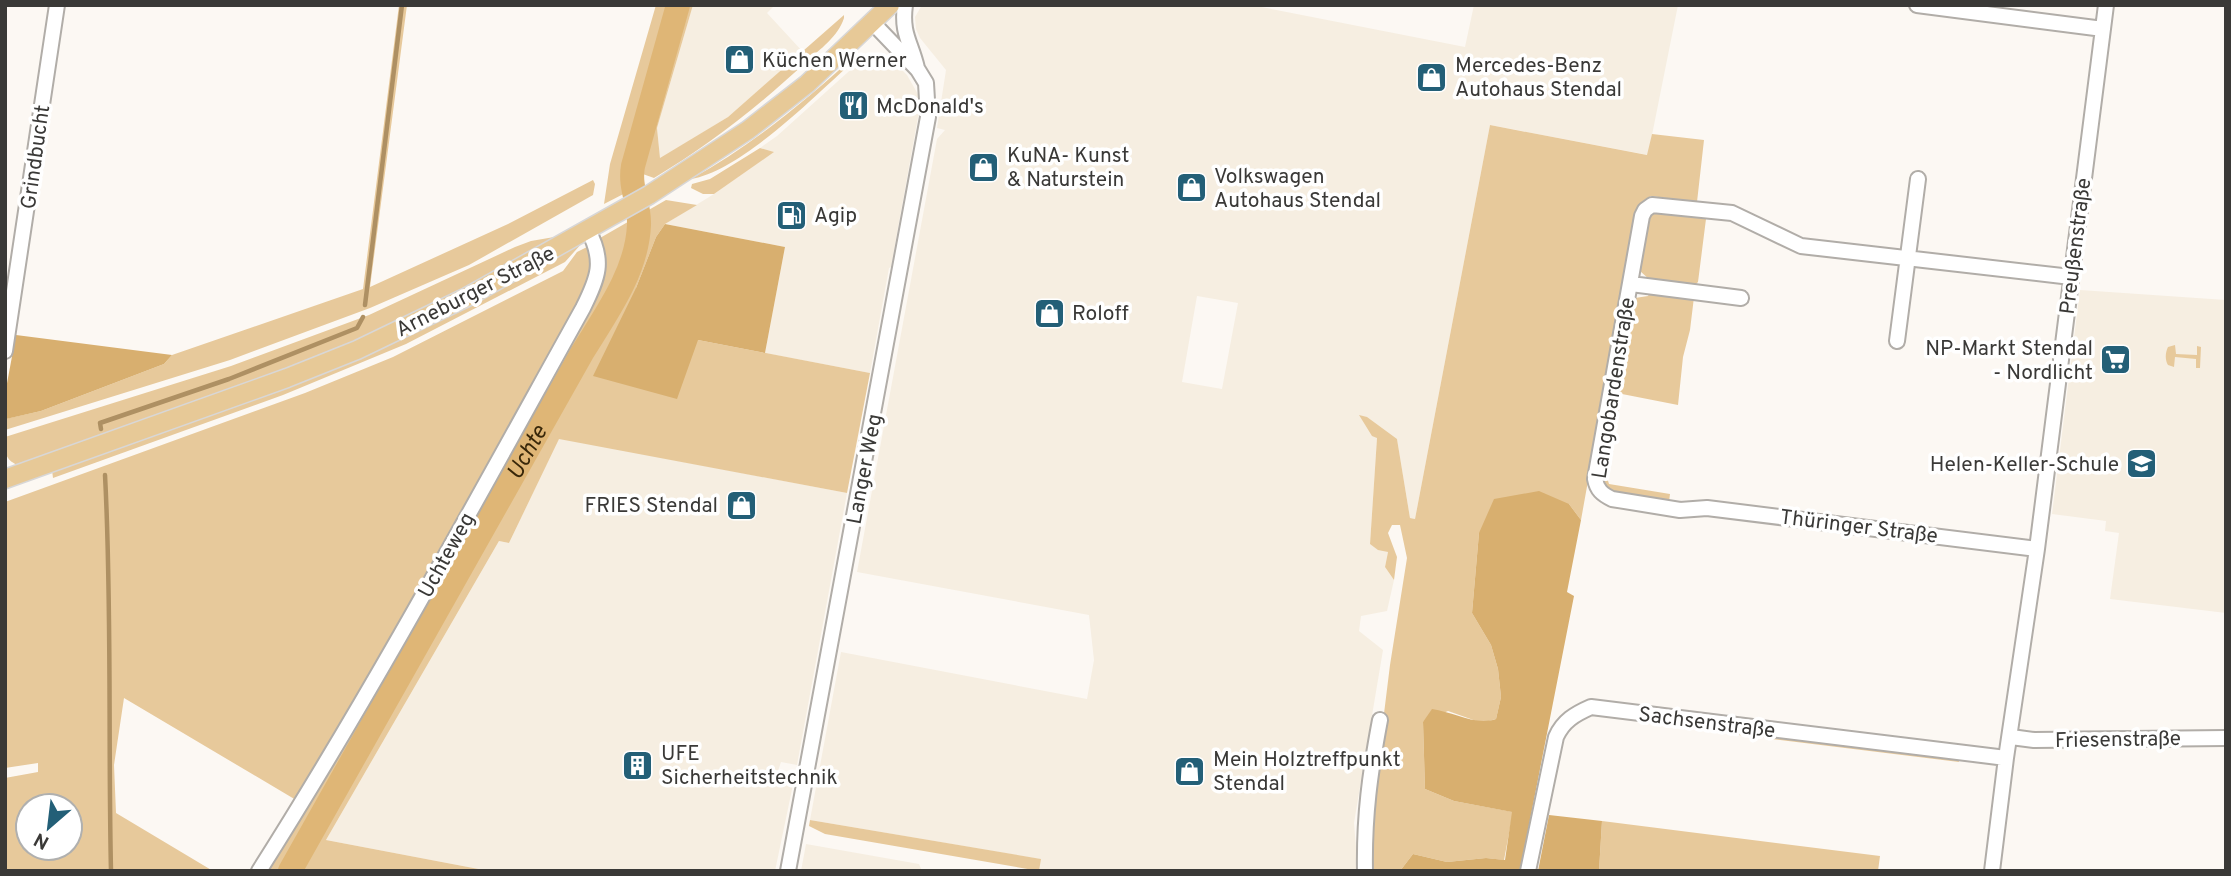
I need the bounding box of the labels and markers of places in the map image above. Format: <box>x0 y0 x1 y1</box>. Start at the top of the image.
shop icon: Küchen Werner <box>722 43 756 77</box>
place label: Küchen Werner <box>762 48 907 75</box>
place label: Mercedes-Benz Autohaus Stendal <box>1455 53 1622 104</box>
shop icon: Mercedes-Benz Autohaus Stendal <box>1415 60 1449 94</box>
restaurant icon: McDonald's <box>836 89 870 123</box>
place label: McDonald's <box>876 94 984 121</box>
place label: KuNA- Kunst & Naturstein <box>1007 143 1129 194</box>
shop icon: KuNA- Kunst & Naturstein <box>967 150 1001 184</box>
place label: Volkswagen Autohaus Stendal <box>1214 164 1381 215</box>
shop icon: Volkswagen Autohaus Stendal <box>1174 171 1208 205</box>
fuel station icon: Agip <box>774 198 808 232</box>
place label: Agip <box>814 203 857 230</box>
shop icon: Roloff <box>1032 296 1066 330</box>
place label: Roloff <box>1072 301 1129 328</box>
place label: NP-Markt Stendal - Nordlicht <box>1925 336 2093 387</box>
supermarket icon: NP-Markt Stendal - Nordlicht <box>2099 343 2133 377</box>
school or university icon: Helen-Keller-Schule <box>2125 447 2159 481</box>
place label: Helen-Keller-Schule <box>1930 452 2119 479</box>
shop icon: FRIES Stendal <box>724 488 758 522</box>
place label: FRIES Stendal <box>584 493 718 520</box>
place label: UFE Sicherheitstechnik <box>661 741 838 792</box>
place label: Mein Holztreffpunkt Stendal <box>1213 747 1401 798</box>
building icon: UFE Sicherheitstechnik <box>621 748 655 782</box>
shop icon: Mein Holztreffpunkt Stendal <box>1173 754 1207 788</box>

